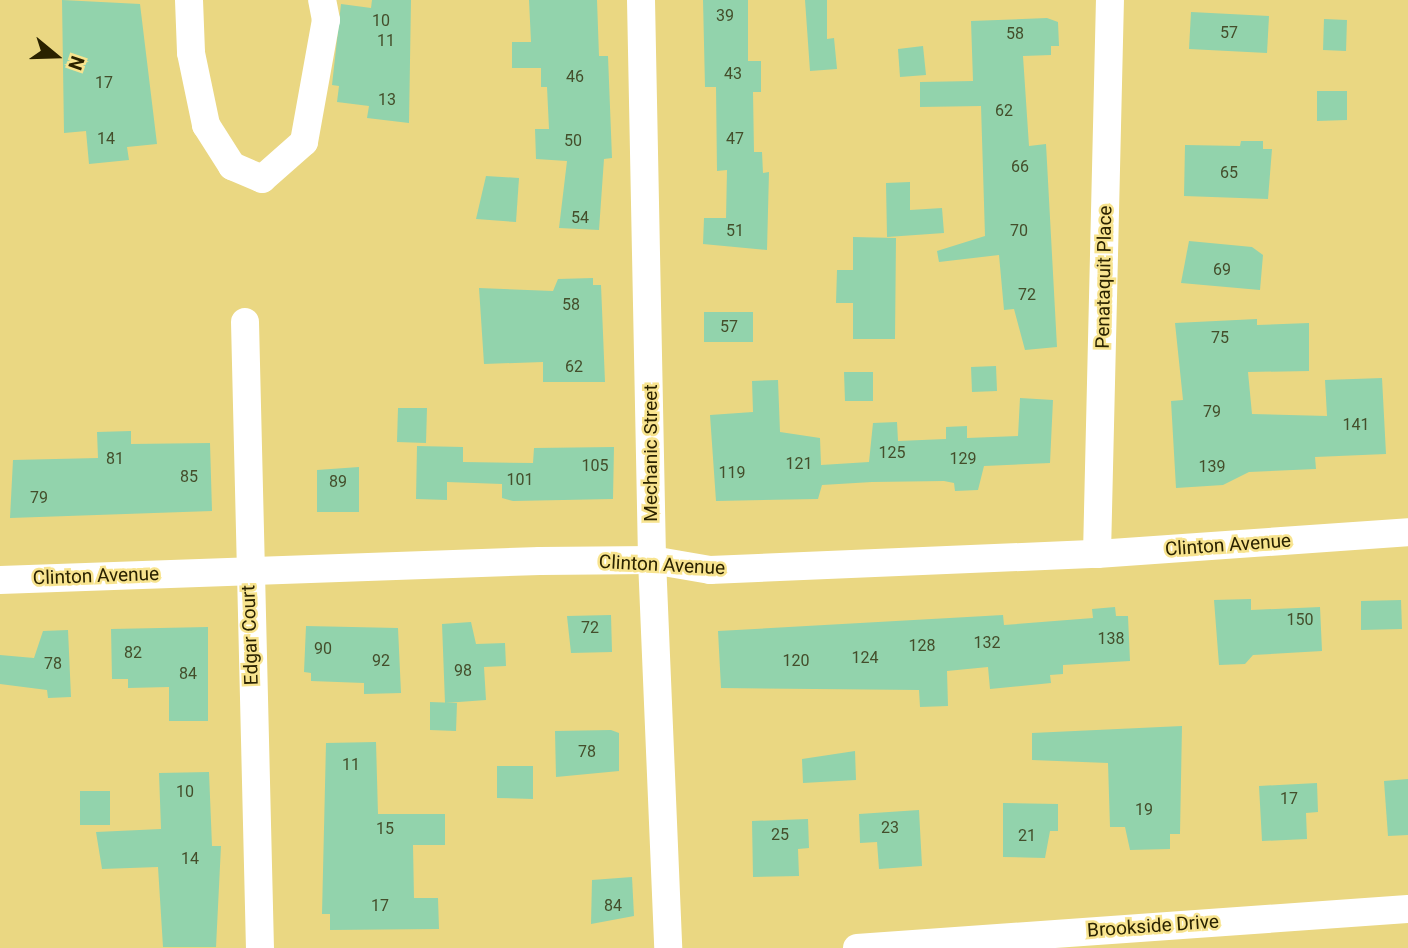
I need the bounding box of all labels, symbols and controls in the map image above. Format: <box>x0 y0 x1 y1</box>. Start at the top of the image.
house number: 39 <box>716 6 734 26</box>
house number: 10 <box>372 11 390 31</box>
north arrow <box>21 21 91 91</box>
house number: 57 <box>1220 23 1238 43</box>
house number: 58 <box>1006 24 1024 44</box>
house number: 11 <box>377 31 395 51</box>
text: N <box>63 53 89 73</box>
house number: 43 <box>724 64 742 84</box>
house number: 46 <box>566 67 584 87</box>
house number: 17 <box>95 73 113 93</box>
house number: 13 <box>378 90 396 110</box>
house number: 62 <box>995 101 1013 121</box>
house number: 14 <box>97 129 115 149</box>
house number: 47 <box>726 129 744 149</box>
house number: 50 <box>564 131 582 151</box>
house number: 66 <box>1011 157 1029 177</box>
house number: 65 <box>1220 163 1238 183</box>
street label: Penataquit Place <box>1091 205 1117 349</box>
house number: 54 <box>571 208 589 228</box>
house number: 51 <box>726 221 744 241</box>
house number: 70 <box>1010 221 1028 241</box>
house number: 69 <box>1213 260 1231 280</box>
house number: 72 <box>1018 285 1036 305</box>
house number: 58 <box>562 295 580 315</box>
house number: 57 <box>720 317 738 337</box>
house number: 75 <box>1211 328 1229 348</box>
house number: 62 <box>565 357 583 377</box>
street label: Mechanic Street <box>640 384 662 522</box>
house number: 79 <box>1203 402 1221 422</box>
house number: 141 <box>1343 415 1369 435</box>
house number: 125 <box>879 443 905 463</box>
house number: 81 <box>106 449 124 469</box>
house number: 129 <box>950 449 976 469</box>
house number: 121 <box>786 454 812 474</box>
house number: 105 <box>582 456 608 476</box>
house number: 139 <box>1199 457 1225 477</box>
house number: 119 <box>719 463 745 483</box>
house number: 85 <box>180 467 198 487</box>
house number: 101 <box>507 470 533 490</box>
house number: 89 <box>329 472 347 492</box>
house number: 79 <box>30 488 48 508</box>
street label: Clinton Avenue <box>1164 529 1292 561</box>
street label: Clinton Avenue <box>598 550 726 580</box>
street label: Clinton Avenue <box>32 562 160 590</box>
street label: Edgar Court <box>237 584 263 686</box>
house number: 150 <box>1287 610 1313 630</box>
house number: 72 <box>581 618 599 638</box>
house number: 138 <box>1098 629 1124 649</box>
house number: 132 <box>974 633 1000 653</box>
house number: 128 <box>909 636 935 656</box>
house number: 90 <box>314 639 332 659</box>
house number: 82 <box>124 643 142 663</box>
house number: 124 <box>852 648 878 668</box>
house number: 92 <box>372 651 390 671</box>
house number: 120 <box>783 651 809 671</box>
house number: 78 <box>44 654 62 674</box>
house number: 98 <box>454 661 472 681</box>
house number: 84 <box>179 664 197 684</box>
house number: 78 <box>578 742 596 762</box>
house number: 11 <box>342 755 360 775</box>
house number: 10 <box>176 782 194 802</box>
house number: 17 <box>1280 789 1298 809</box>
house number: 19 <box>1135 800 1153 820</box>
house number: 23 <box>881 818 899 838</box>
house number: 15 <box>376 819 394 839</box>
house number: 25 <box>771 825 789 845</box>
house number: 21 <box>1018 826 1036 846</box>
house number: 14 <box>181 849 199 869</box>
house number: 17 <box>371 896 389 916</box>
house number: 84 <box>604 896 622 916</box>
street label: Brookside Drive <box>1086 910 1220 942</box>

